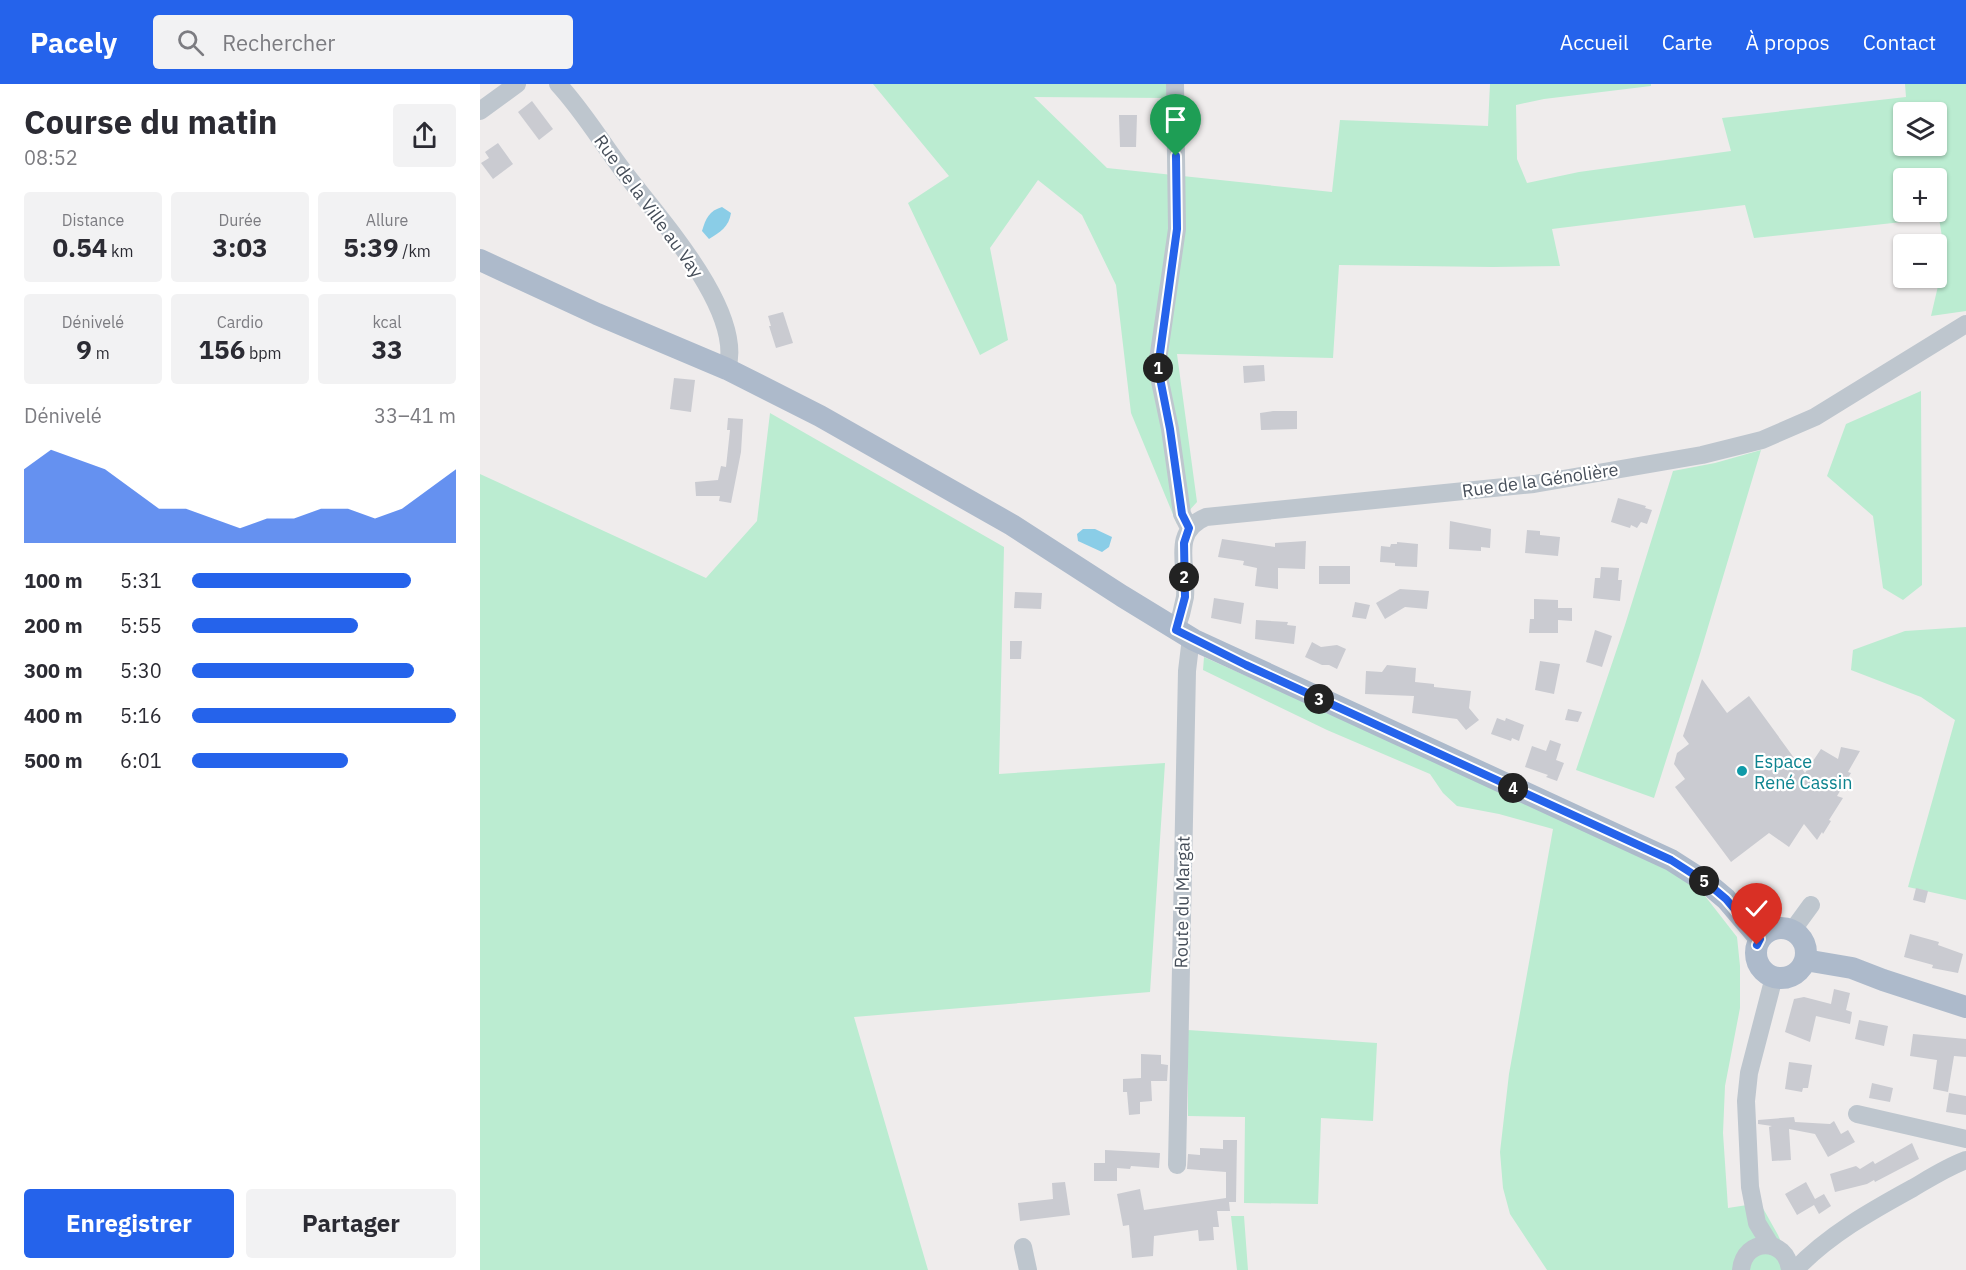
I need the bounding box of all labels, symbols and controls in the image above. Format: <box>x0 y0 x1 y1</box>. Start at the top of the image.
search box <box>153 15 573 69</box>
text: Pacely <box>30 24 117 61</box>
icon: search <box>174 26 207 59</box>
text: Rechercher <box>222 28 335 57</box>
text: Accueil <box>1560 28 1629 56</box>
text: Carte <box>1662 28 1713 56</box>
text: À propos <box>1746 28 1830 56</box>
text: Contact <box>1863 28 1936 56</box>
pin <box>1150 94 1201 156</box>
text: Course du matin <box>24 100 277 143</box>
map controls <box>1893 102 1947 288</box>
button: layers <box>1893 102 1947 156</box>
icon: arrive <box>1159 103 1192 136</box>
button: share <box>393 104 456 167</box>
street label: Rue de la Ville au Vay <box>589 130 709 282</box>
text: 08:52 <box>24 144 78 171</box>
button: + <box>1893 168 1947 222</box>
text: Distance <box>62 210 124 230</box>
text: Durée <box>218 210 262 230</box>
text: Allure <box>366 210 408 230</box>
text: 0.54 <box>52 230 107 264</box>
text: 3:03 <box>212 230 268 264</box>
text: 5:39 <box>343 230 399 264</box>
button: − <box>1893 234 1947 288</box>
text: km <box>107 241 134 261</box>
text: /km <box>399 241 431 261</box>
text: Dénivelé <box>62 312 124 332</box>
text: Cardio <box>217 312 263 332</box>
text: kcal <box>372 312 402 332</box>
text: 9 <box>76 332 92 366</box>
text: 156 <box>198 332 245 366</box>
text: 33 <box>371 332 403 366</box>
text: m <box>92 343 110 363</box>
text: bpm <box>245 343 282 363</box>
pin: 1 <box>1143 353 1173 383</box>
text: 1 <box>1153 358 1163 378</box>
text: Dénivelé <box>24 402 102 429</box>
text: 33–41 m <box>374 402 456 429</box>
street label: Rue de la Génolière <box>1460 458 1620 502</box>
pin: 2 <box>1169 562 1199 592</box>
text: 100 m <box>24 567 83 594</box>
text: 5:31 <box>120 567 162 594</box>
text: 2 <box>1179 567 1189 587</box>
text: 200 m <box>24 612 83 639</box>
text: 5:55 <box>120 612 162 639</box>
text: 300 m <box>24 657 83 684</box>
text: 5:30 <box>120 657 162 684</box>
pin: 3 <box>1304 684 1334 714</box>
text: 3 <box>1314 689 1324 709</box>
text: 400 m <box>24 702 83 729</box>
text: 5:16 <box>120 702 162 729</box>
text: 500 m <box>24 747 83 774</box>
text: 6:01 <box>120 747 162 774</box>
place label: Espace René Cassin <box>1754 750 1852 794</box>
marker: Espace René Cassin <box>1735 764 1749 778</box>
pin: 4 <box>1498 773 1528 803</box>
text: 4 <box>1508 778 1518 798</box>
street label: Route du Margat <box>1169 835 1195 969</box>
pin: 5 <box>1689 866 1719 896</box>
text: 5 <box>1699 871 1709 891</box>
pin <box>1731 883 1782 945</box>
icon: check <box>1740 892 1773 925</box>
button: Enregistrer <box>24 1189 234 1258</box>
button: Partager <box>246 1189 456 1258</box>

